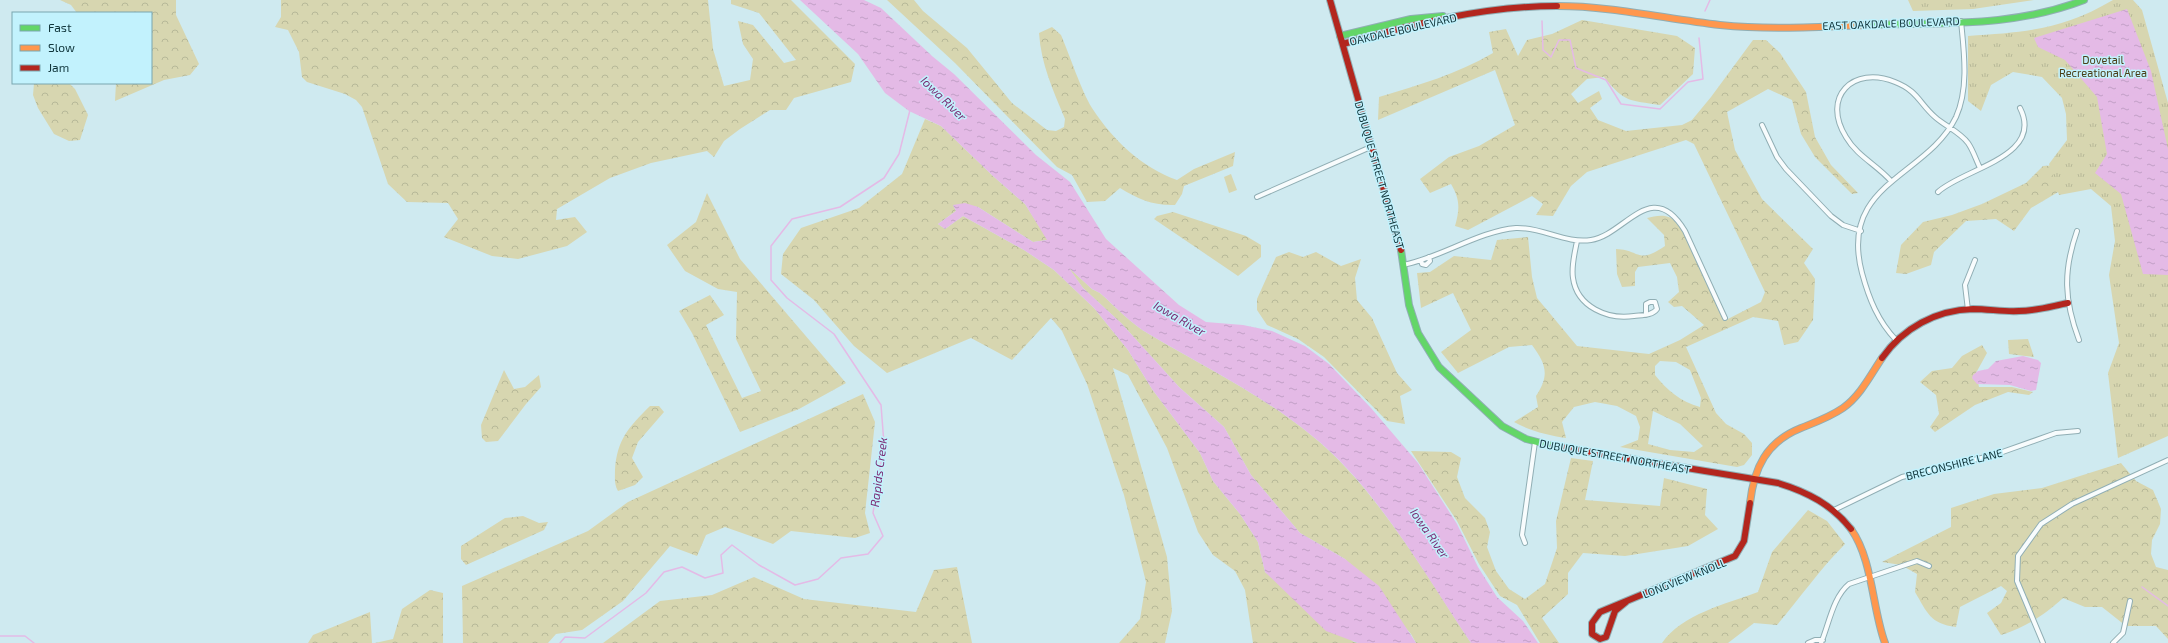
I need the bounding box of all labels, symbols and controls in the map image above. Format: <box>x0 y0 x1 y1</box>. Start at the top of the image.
street label: OAKDALE BOULEVARD <box>1348 10 1458 48</box>
legend <box>12 12 152 84</box>
street label: EAST OAKDALE BOULEVARD <box>1822 14 1960 32</box>
text: Fast <box>48 20 72 34</box>
text: Slow <box>48 40 75 54</box>
park label: Dovetail Recreational Area <box>2059 53 2147 79</box>
text: Jam <box>48 60 69 74</box>
water label: Iowa River <box>918 73 970 123</box>
street label: DUBUQUE STREET NORTHEAST <box>1352 99 1408 251</box>
water label: Iowa River <box>1152 298 1209 339</box>
water label: Rapids Creek <box>867 436 889 508</box>
street label: DUBUQUE STREET NORTHEAST <box>1538 436 1692 477</box>
street label: BRECONSHIRE LANE <box>1904 446 2004 482</box>
water label: Iowa River <box>1408 505 1452 561</box>
street label: LONGVIEW KNOLL <box>1640 555 1728 601</box>

